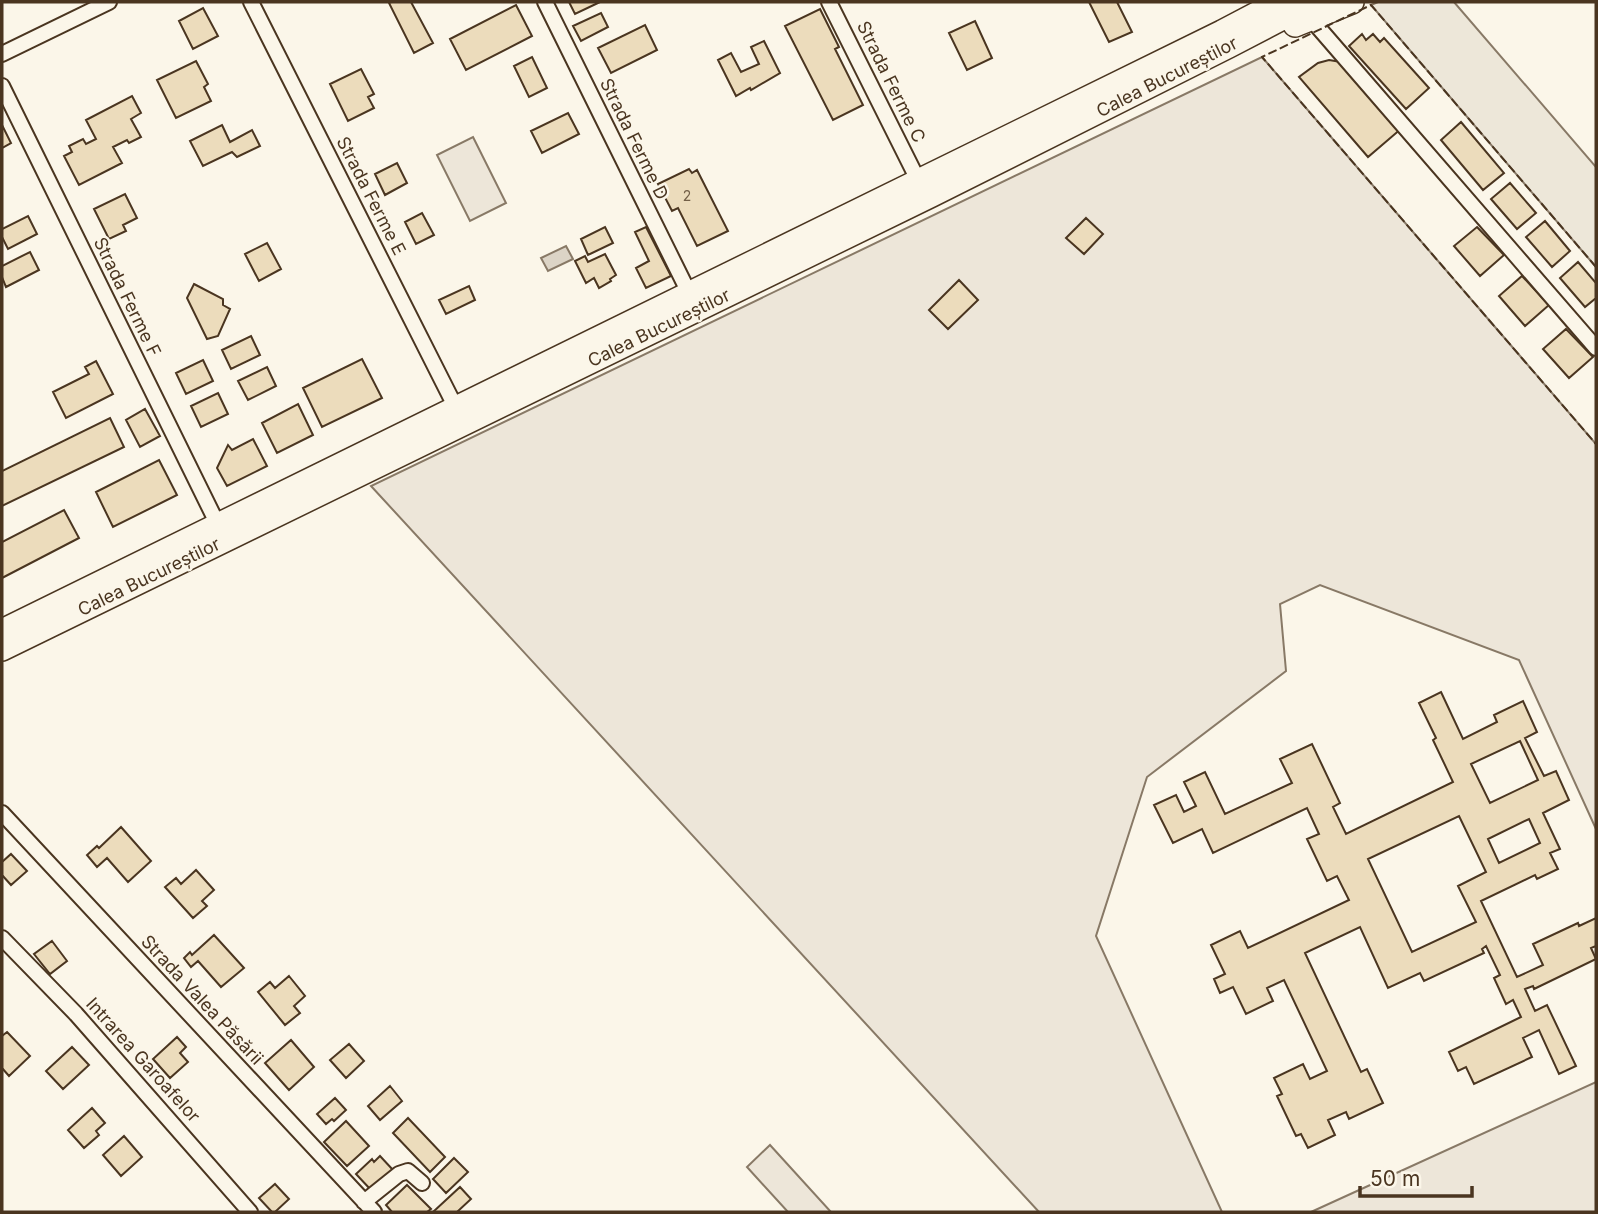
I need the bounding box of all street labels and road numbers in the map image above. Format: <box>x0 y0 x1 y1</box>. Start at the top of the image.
street label: Strada Ferme C <box>853 18 930 146</box>
street label: Calea Bucureștilor <box>1093 32 1241 122</box>
street label: Strada Ferme D <box>596 75 673 203</box>
street label: Strada Ferme E <box>333 133 410 259</box>
street label: Strada Ferme F <box>90 234 165 360</box>
street label: Calea Bucureștilor <box>584 284 734 372</box>
street label: Calea Bucureștilor <box>74 533 224 621</box>
street label: Strada Valea Păsării <box>137 931 268 1069</box>
street label: Intrarea Garoafelor <box>82 993 205 1126</box>

